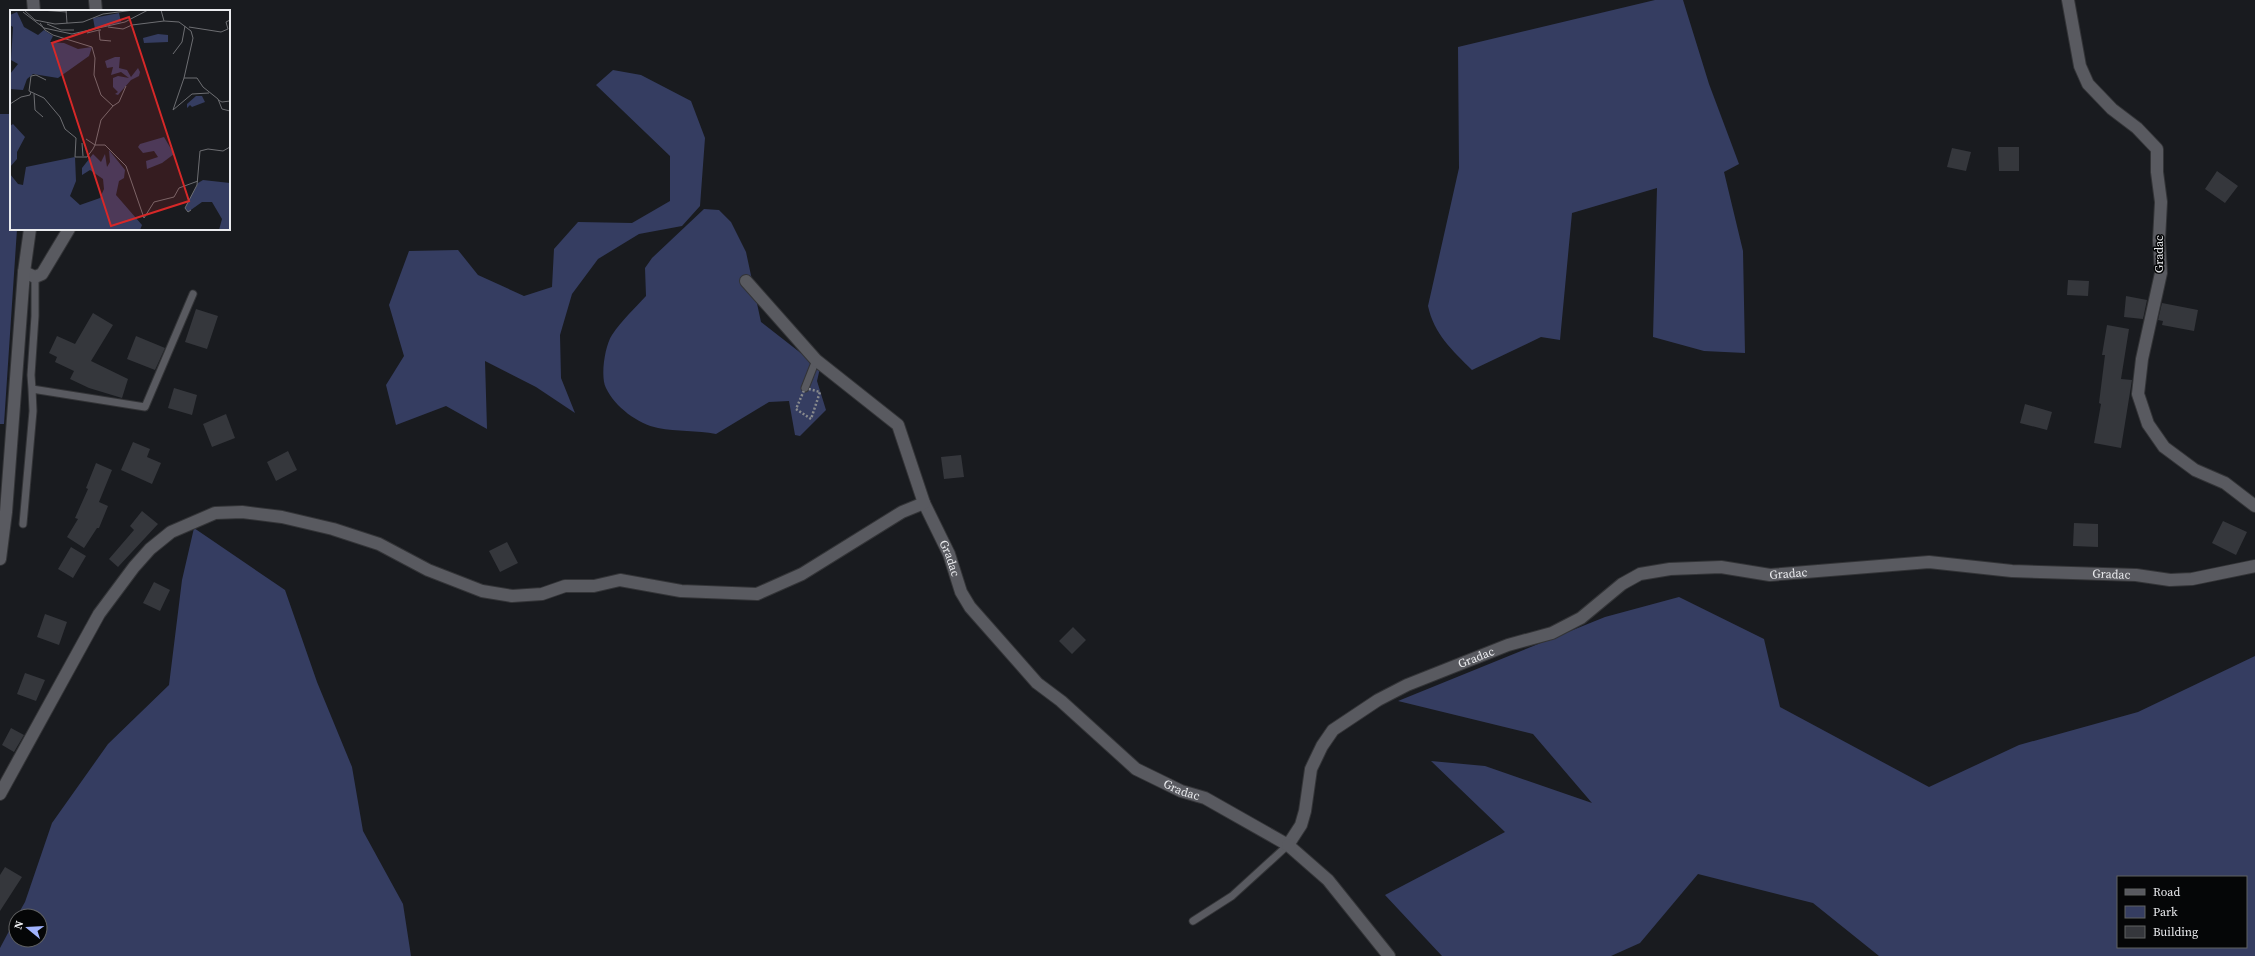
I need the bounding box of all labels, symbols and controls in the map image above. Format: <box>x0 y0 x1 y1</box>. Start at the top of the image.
inset map <box>10 10 230 230</box>
street label: Gradac <box>2151 235 2167 273</box>
street label: Gradac <box>935 537 964 579</box>
street label: Gradac <box>1769 564 1808 583</box>
street label: Gradac <box>2092 566 2131 583</box>
street label: Gradac <box>1456 643 1497 672</box>
street label: Gradac <box>1161 776 1202 804</box>
legend <box>2117 876 2247 948</box>
text: Road <box>2153 884 2180 900</box>
text: Park <box>2153 904 2178 920</box>
north arrow <box>8 908 48 948</box>
text: N <box>11 919 27 931</box>
text: Building <box>2153 924 2198 940</box>

